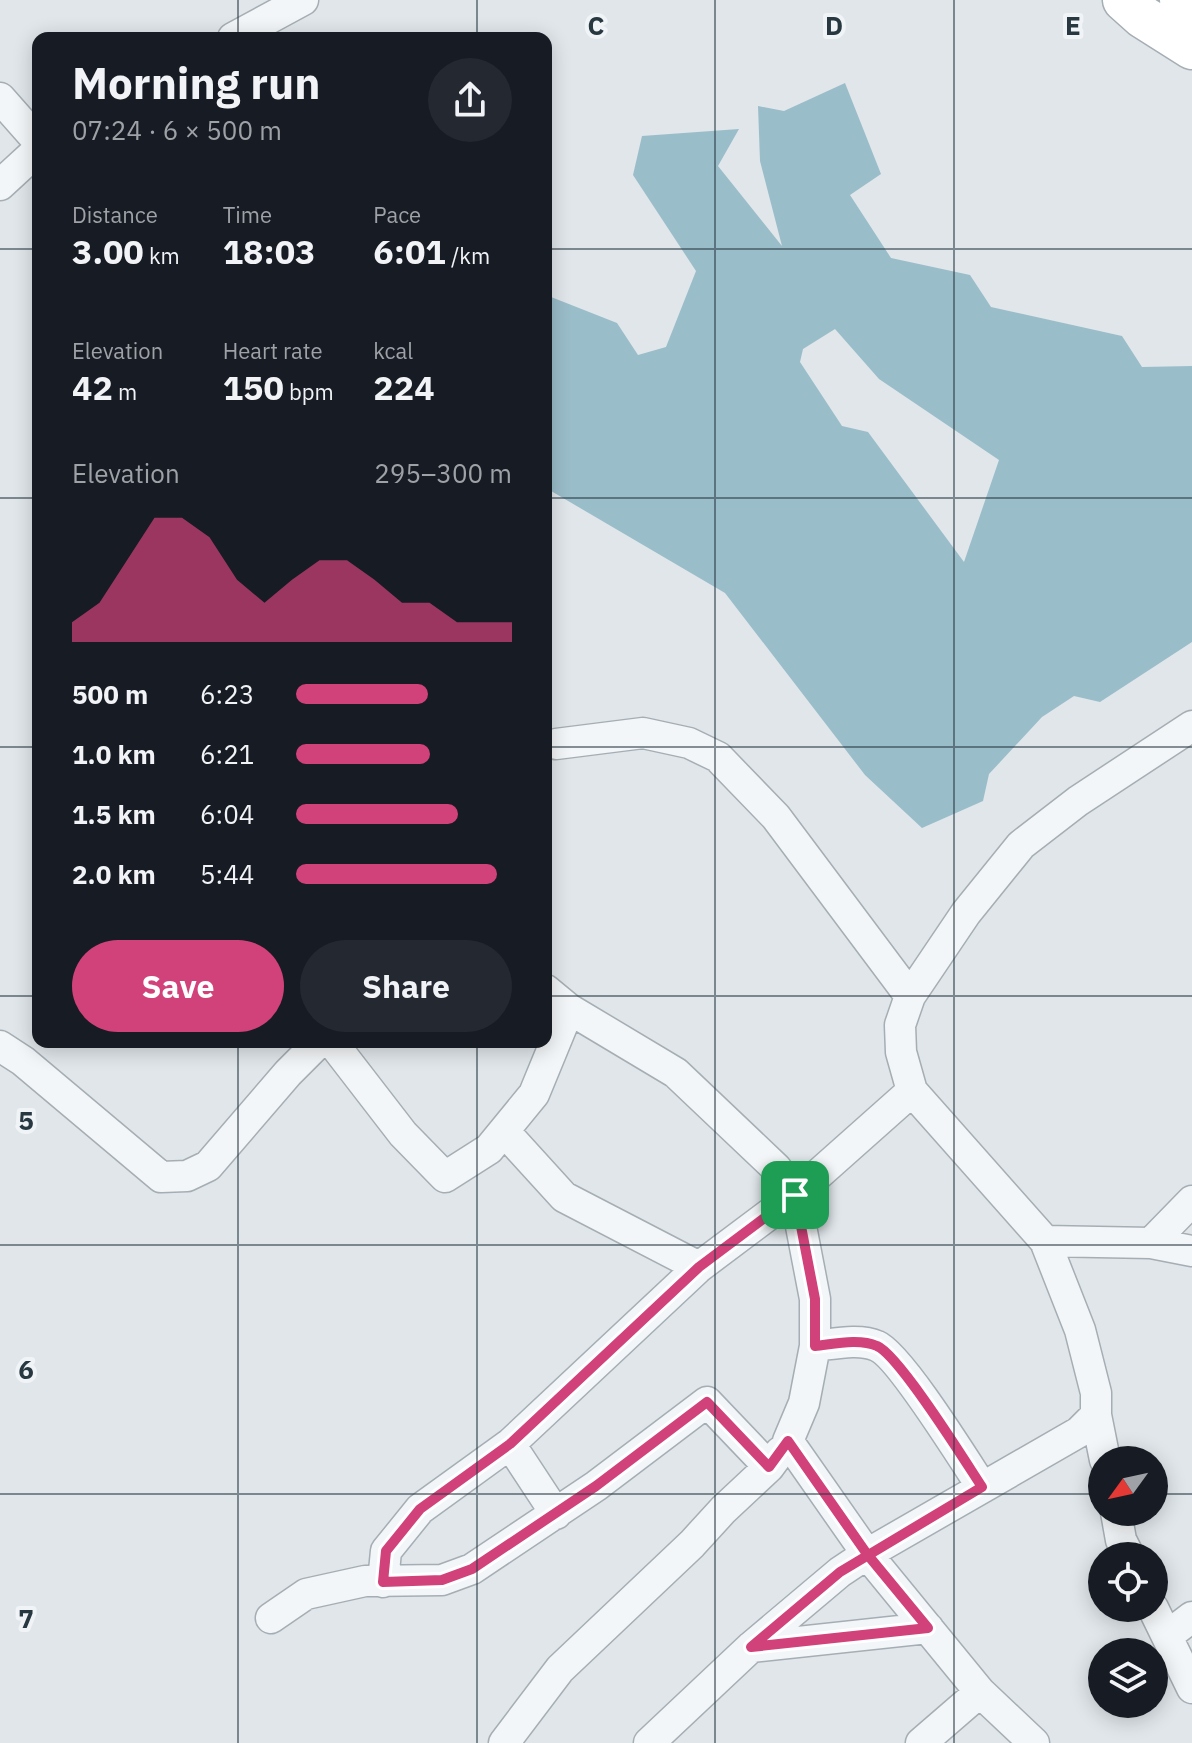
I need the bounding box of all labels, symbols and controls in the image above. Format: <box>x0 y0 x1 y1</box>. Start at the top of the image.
text: C <box>588 8 605 42</box>
text: D <box>825 8 843 42</box>
text: E <box>1065 8 1081 42</box>
text: Morning run <box>72 54 321 111</box>
button: share <box>428 58 512 142</box>
text: 07:24 · 6 × 500 m <box>72 113 282 147</box>
text: Distance <box>72 200 158 229</box>
text: Time <box>223 200 272 229</box>
text: Pace <box>373 200 421 229</box>
text: 3.00 <box>72 229 144 273</box>
text: 18:03 <box>223 229 315 273</box>
text: 6:01 <box>373 229 446 273</box>
text: km <box>144 241 180 270</box>
text: /km <box>446 241 490 270</box>
text: Elevation <box>72 336 163 365</box>
text: Heart rate <box>223 336 323 365</box>
text: kcal <box>373 336 413 365</box>
text: 42 <box>72 365 113 409</box>
text: 150 <box>223 365 284 409</box>
text: 224 <box>373 365 435 409</box>
text: m <box>113 377 137 406</box>
text: bpm <box>284 377 334 406</box>
text: Elevation <box>72 456 180 490</box>
text: 295–300 m <box>374 456 512 490</box>
text: 500 m <box>72 677 148 711</box>
text: 6:23 <box>200 677 254 711</box>
text: 1.0 km <box>72 737 156 771</box>
text: 6:21 <box>200 737 254 771</box>
text: 1.5 km <box>72 797 156 831</box>
text: 6:04 <box>200 797 254 831</box>
text: 2.0 km <box>72 857 156 891</box>
text: 5:44 <box>200 857 254 891</box>
button: Save <box>72 940 284 1032</box>
button: Share <box>300 940 512 1032</box>
text: 5 <box>18 1103 34 1137</box>
pin <box>761 1161 829 1229</box>
icon: arrive <box>773 1173 817 1217</box>
text: 6 <box>18 1352 34 1386</box>
north arrow <box>1088 1446 1168 1526</box>
map controls <box>1088 1446 1168 1718</box>
button: locate <box>1088 1542 1168 1622</box>
text: 7 <box>18 1601 34 1635</box>
button: layers <box>1088 1638 1168 1718</box>

